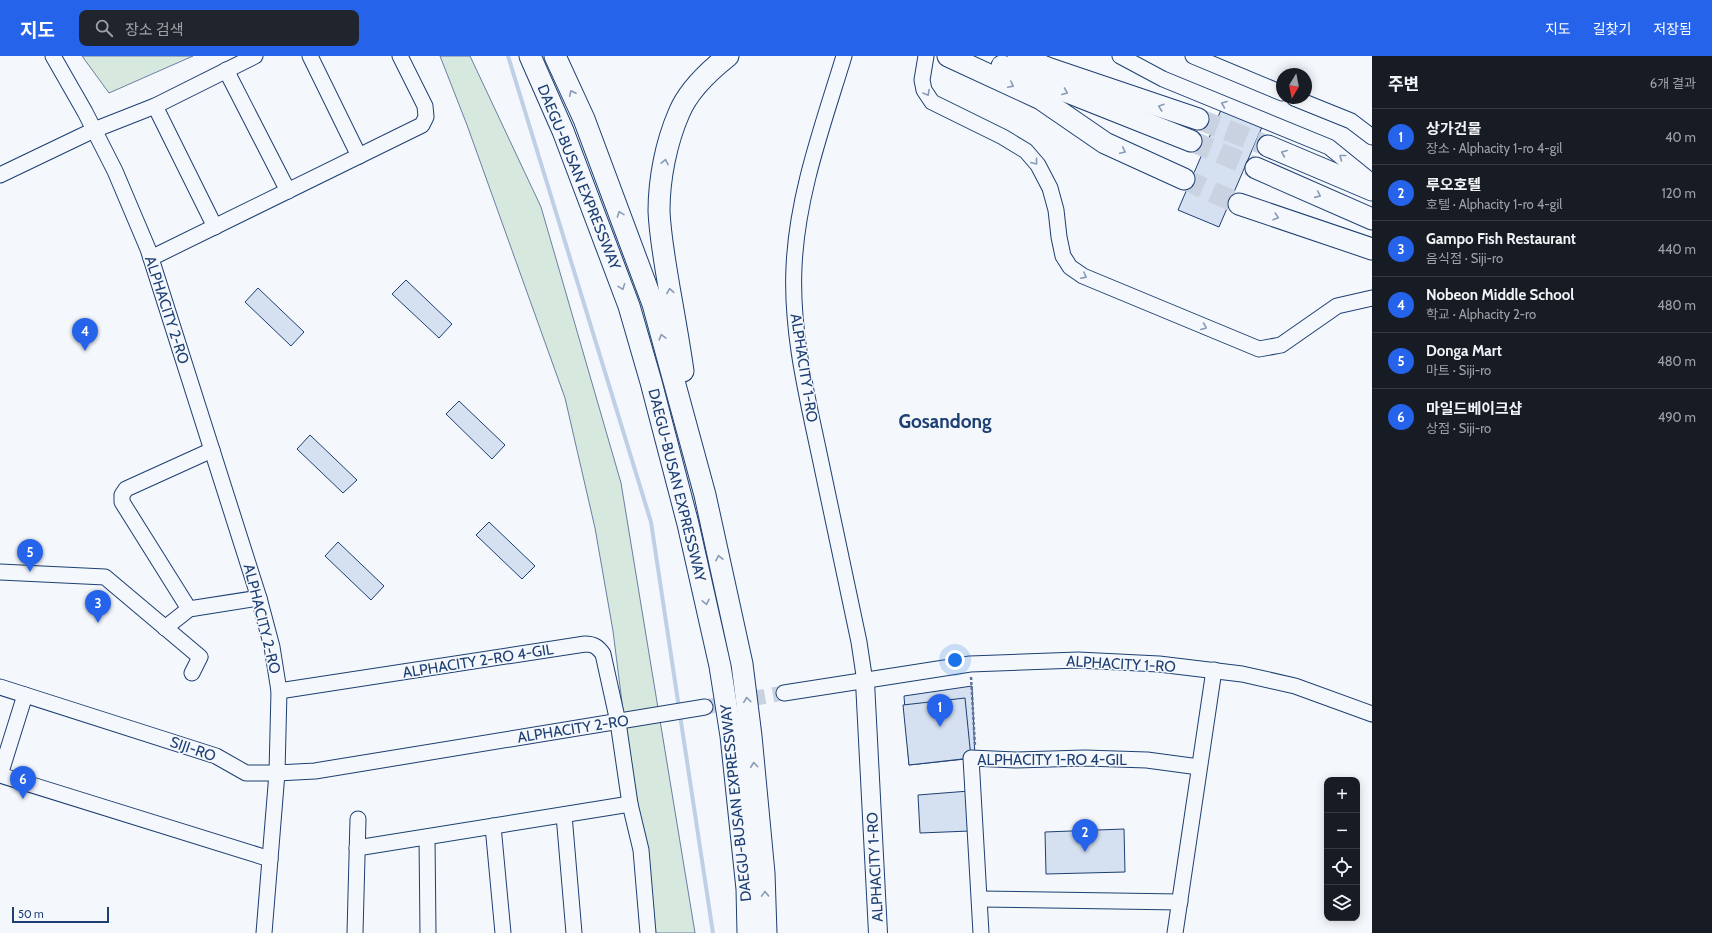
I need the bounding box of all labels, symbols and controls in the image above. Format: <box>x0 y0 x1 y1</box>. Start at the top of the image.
search box <box>79 10 359 46</box>
icon: search <box>93 17 115 39</box>
text: 지도 <box>20 19 55 42</box>
text: 지도 <box>1545 20 1571 38</box>
text: 길찾기 <box>1593 20 1631 38</box>
text: 저장됨 <box>1653 20 1692 38</box>
text: 장소 검색 <box>125 21 184 39</box>
north arrow <box>1276 68 1312 104</box>
text: 주변 <box>1388 74 1419 94</box>
text: 6개 결과 <box>1650 75 1696 91</box>
one-way arrow <box>1007 80 1014 88</box>
street label: DAEGU-BUSAN EXPRESSWAY <box>534 82 625 273</box>
one-way arrow <box>1062 87 1069 95</box>
one-way arrow <box>923 89 930 96</box>
one-way arrow <box>569 90 577 98</box>
one-way arrow <box>1221 101 1229 109</box>
one-way arrow <box>1158 103 1165 111</box>
text: 상가건물 <box>1426 120 1481 138</box>
text: 1 <box>1399 129 1403 145</box>
text: 40 m <box>1665 129 1696 145</box>
text: 장소 · Alphacity 1-ro 4-gil <box>1426 140 1562 156</box>
one-way arrow <box>1118 146 1126 154</box>
one-way arrow <box>1281 150 1289 158</box>
one-way arrow <box>1340 155 1347 162</box>
one-way arrow <box>1030 157 1037 164</box>
one-way arrow <box>660 159 669 166</box>
text: 루오호텔 <box>1426 176 1481 194</box>
text: 2 <box>1398 185 1404 201</box>
text: 120 m <box>1662 185 1696 201</box>
one-way arrow <box>1313 190 1321 198</box>
text: 호텔 · Alphacity 1-ro 4-gil <box>1426 196 1562 212</box>
one-way arrow <box>616 211 624 218</box>
one-way arrow <box>1273 212 1280 220</box>
text: Gampo Fish Restaurant <box>1426 230 1576 248</box>
text: 3 <box>1397 241 1405 257</box>
text: 440 m <box>1658 241 1696 257</box>
text: 음식점 · Siji-ro <box>1426 250 1503 266</box>
street label: ALPHACITY 2-RO <box>141 254 193 366</box>
one-way arrow <box>1080 271 1087 279</box>
one-way arrow <box>617 284 625 291</box>
text: Nobeon Middle School <box>1426 286 1574 304</box>
one-way arrow <box>666 288 674 294</box>
text: 4 <box>1397 297 1405 313</box>
text: 480 m <box>1657 297 1696 313</box>
text: 학교 · Alphacity 2-ro <box>1426 306 1536 322</box>
street label: ALPHACITY 1-RO <box>787 312 821 424</box>
pin: 4 <box>72 318 98 351</box>
one-way arrow <box>1200 322 1207 330</box>
one-way arrow <box>658 334 667 341</box>
text: Donga Mart <box>1426 342 1502 360</box>
text: 5 <box>1398 353 1404 369</box>
text: 480 m <box>1657 353 1696 369</box>
text: 마트 · Siji-ro <box>1426 362 1491 378</box>
street label: DAEGU-BUSAN EXPRESSWAY <box>644 387 710 584</box>
text: 마일드베이크샵 <box>1426 400 1523 418</box>
text: 6 <box>1397 409 1405 425</box>
text: 490 m <box>1658 409 1696 425</box>
district label: Gosandong <box>898 410 992 433</box>
text: 상점 · Siji-ro <box>1426 420 1491 436</box>
pin: 5 <box>17 539 43 572</box>
one-way arrow <box>715 555 723 561</box>
street label: ALPHACITY 2-RO <box>240 562 284 676</box>
pin: 3 <box>85 590 111 623</box>
one-way arrow <box>701 599 709 605</box>
street label: ALPHACITY 2-RO 4-GIL <box>401 640 555 682</box>
your location <box>945 650 965 670</box>
street label: ALPHACITY 1-RO <box>1066 652 1176 676</box>
pin: 1 <box>927 694 953 727</box>
one-way arrow <box>742 697 751 703</box>
street label: DAEGU-BUSAN EXPRESSWAY <box>717 703 755 903</box>
street label: ALPHACITY 2-RO <box>516 711 630 747</box>
street label: SIJI-RO <box>168 733 218 765</box>
street label: ALPHACITY 1-RO 4-GIL <box>977 751 1127 769</box>
one-way arrow <box>749 761 758 768</box>
pin: 6 <box>10 766 36 799</box>
map controls <box>1324 777 1360 921</box>
button: + <box>1324 777 1360 813</box>
street label: ALPHACITY 1-RO <box>863 812 887 922</box>
button: − <box>1324 813 1360 849</box>
pin: 2 <box>1072 819 1098 852</box>
button: locate <box>1324 849 1360 885</box>
button: layers <box>1324 885 1360 921</box>
one-way arrow <box>760 891 769 897</box>
scale bar <box>12 905 109 924</box>
text: 50 m <box>18 907 44 921</box>

